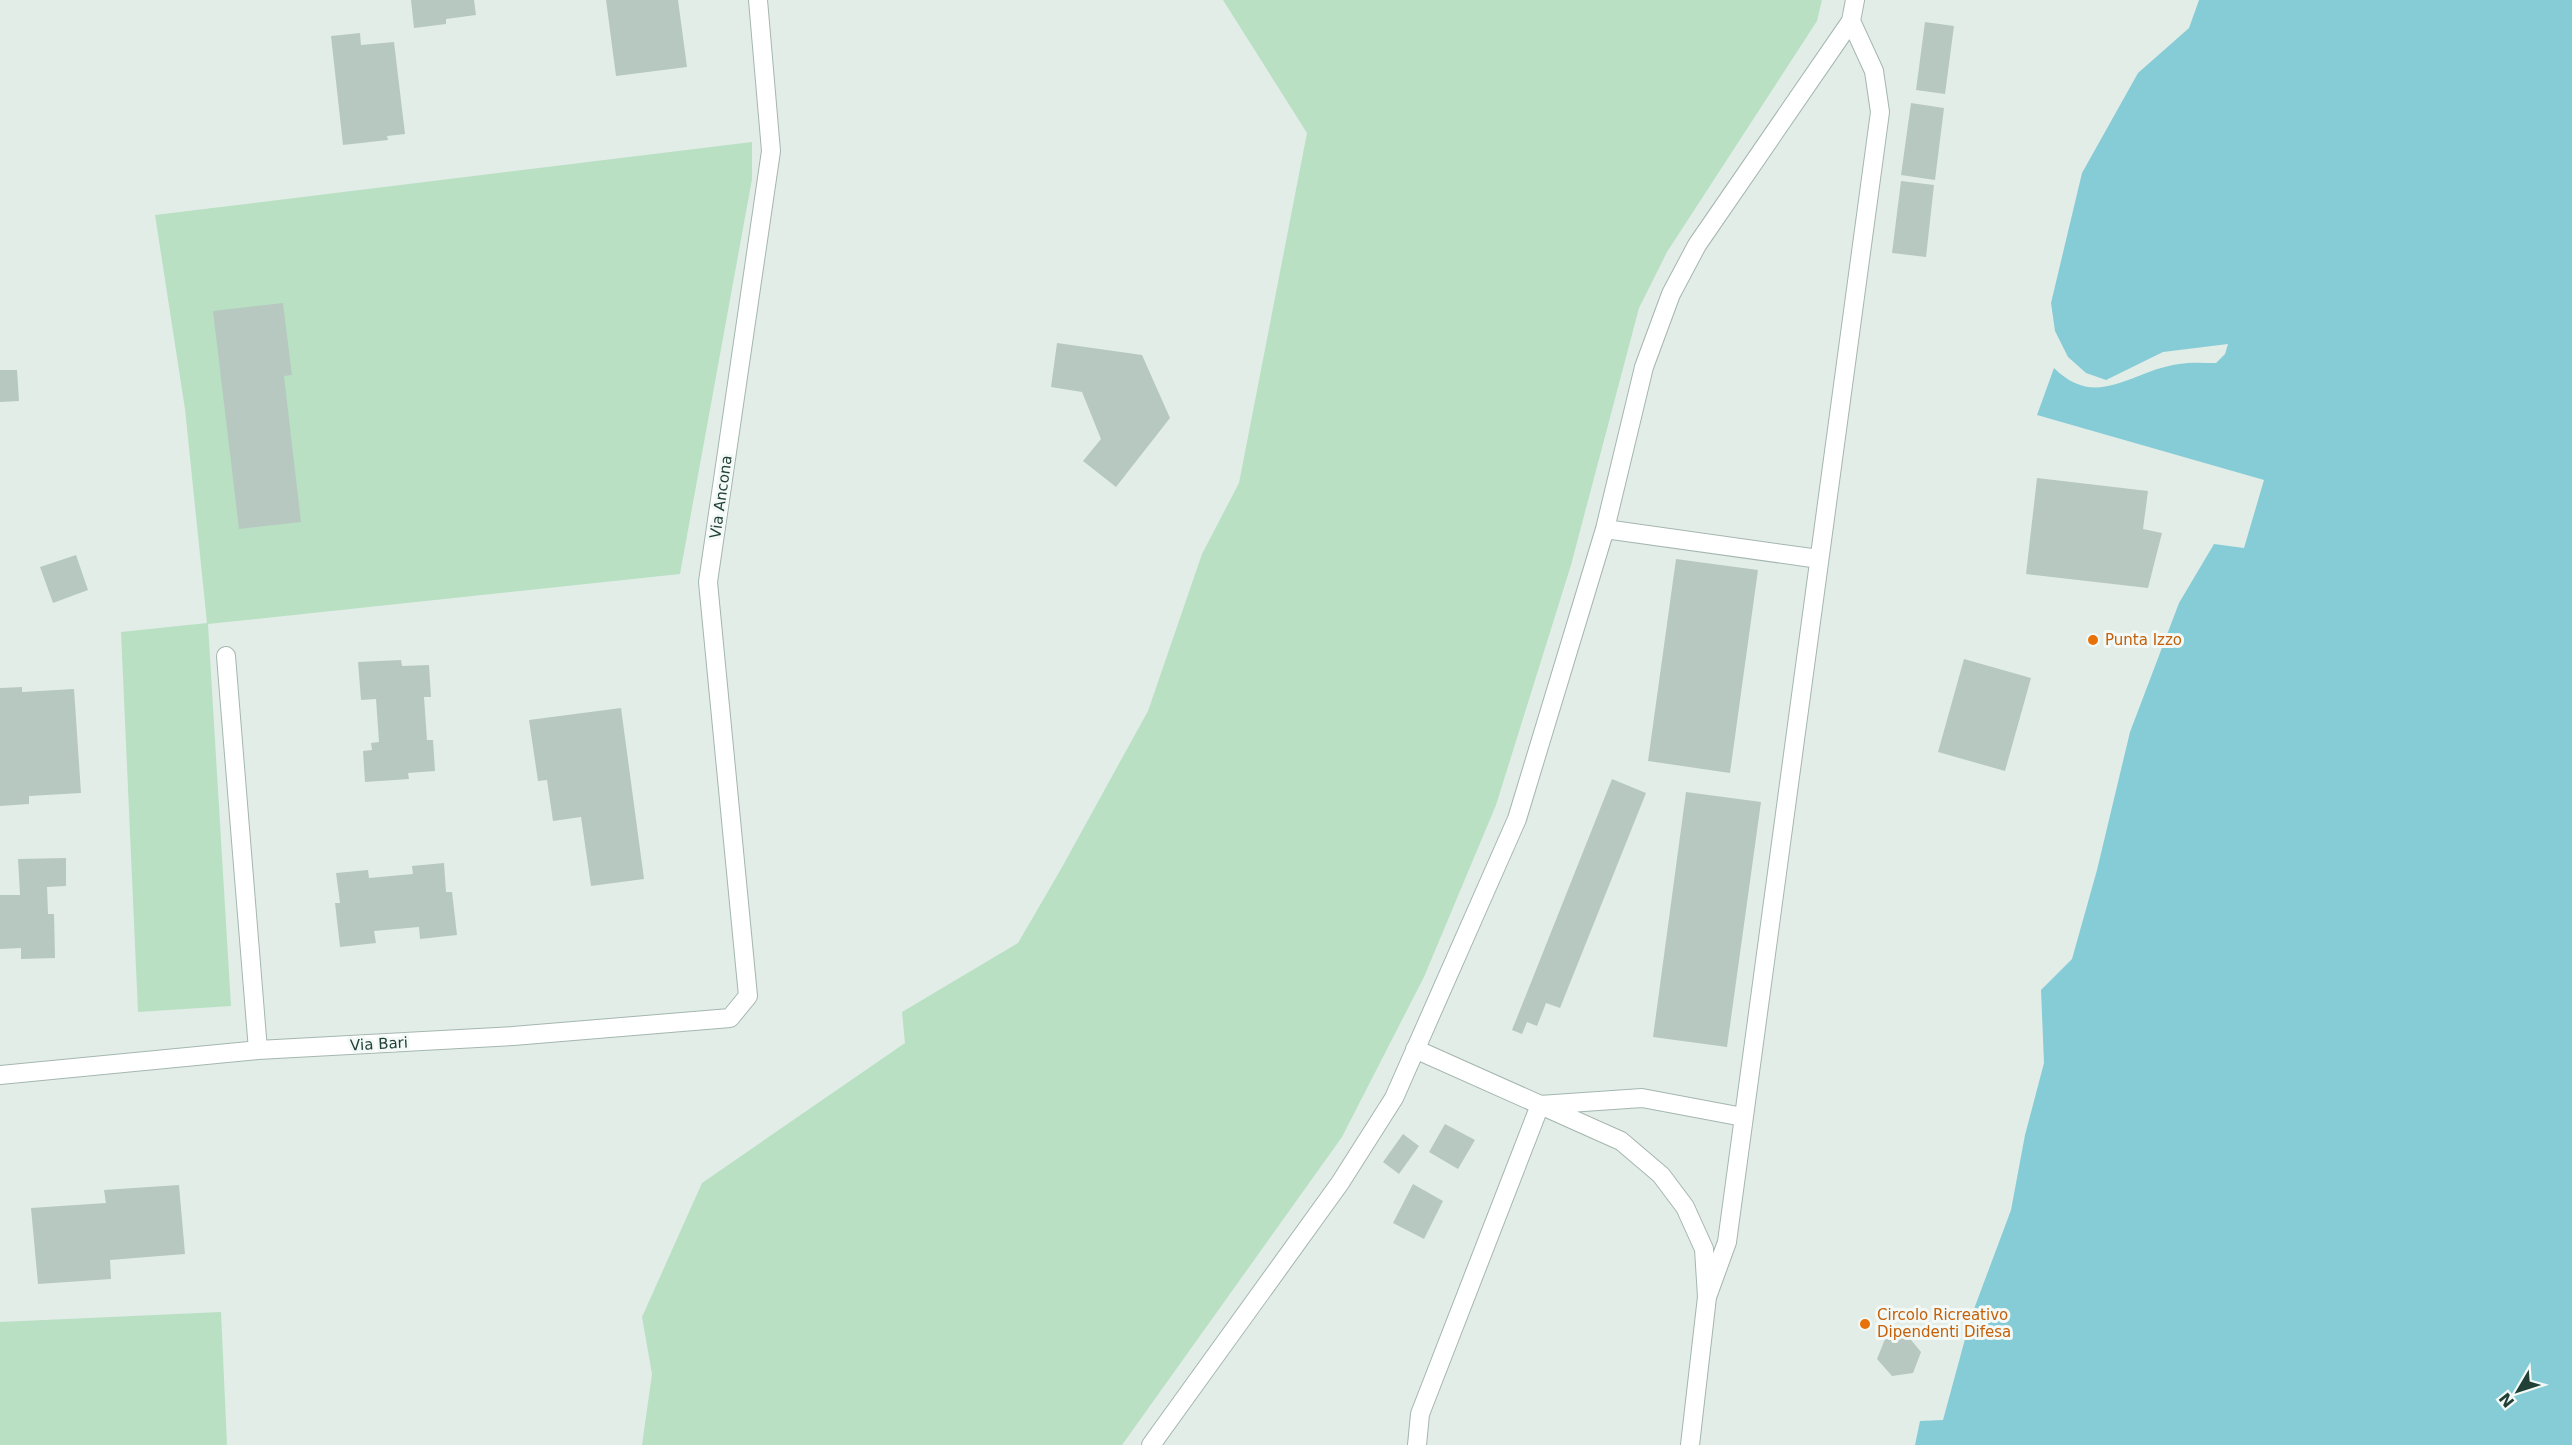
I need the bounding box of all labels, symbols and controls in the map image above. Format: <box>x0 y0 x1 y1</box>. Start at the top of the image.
street label: Via Ancona <box>706 454 736 540</box>
place label: Punta Izzo <box>2105 631 2182 649</box>
marker: Punta Izzo <box>2086 633 2100 647</box>
street label: Via Bari <box>350 1033 408 1055</box>
place label: Circolo Ricreativo Dipendenti Difesa <box>1877 1306 2011 1341</box>
marker: Circolo Ricreativo Dipendenti Difesa <box>1858 1317 1872 1331</box>
north arrow <box>2488 1361 2548 1421</box>
text: N <box>2495 1389 2518 1411</box>

